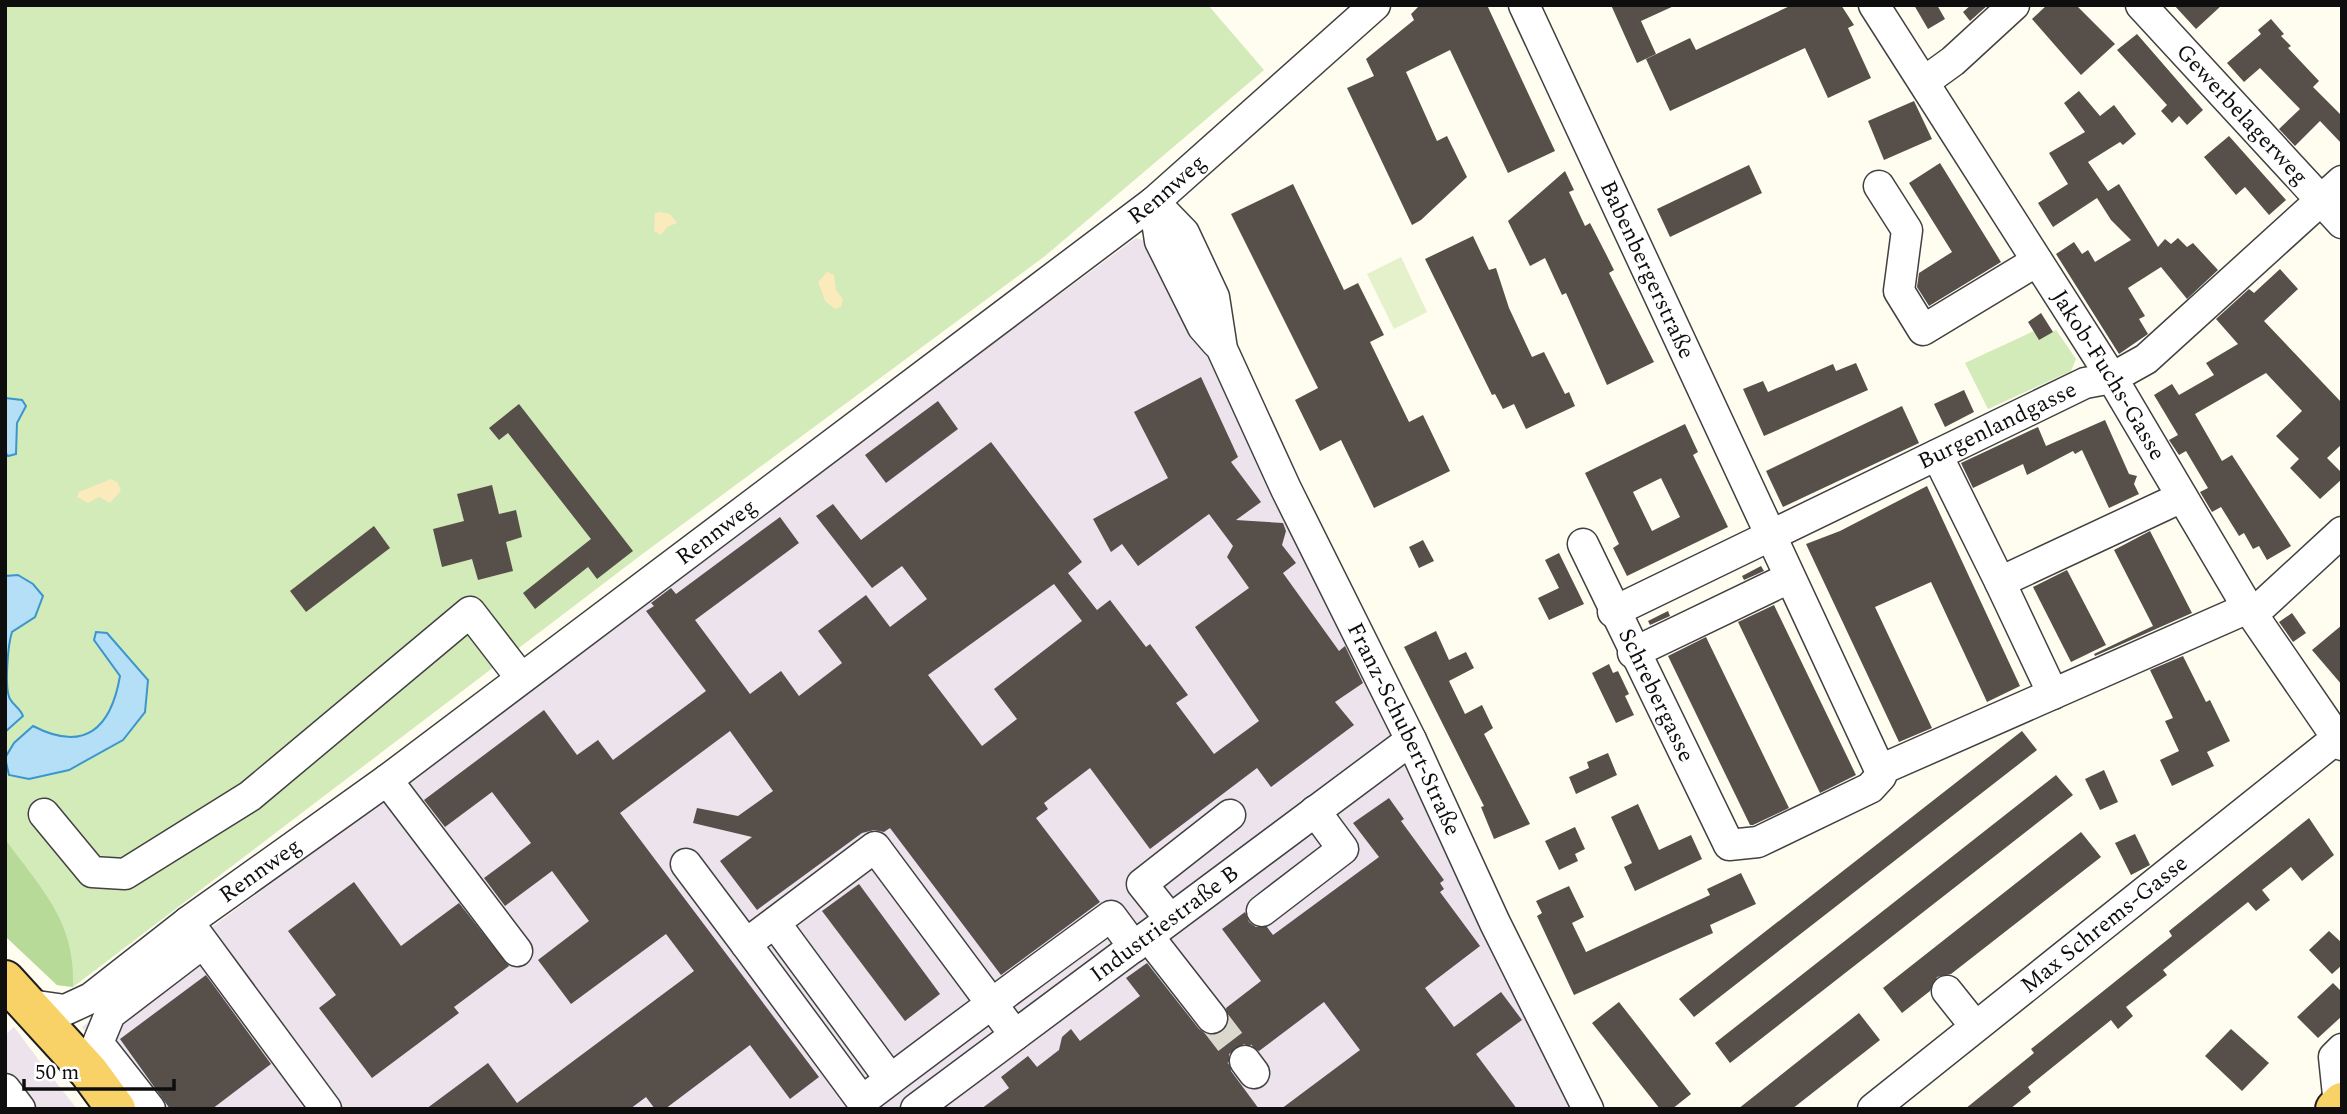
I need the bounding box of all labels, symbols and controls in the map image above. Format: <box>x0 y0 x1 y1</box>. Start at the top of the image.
street label: Gewerbelagerweg <box>2167 36 2317 193</box>
street label: Rennweg <box>1120 146 1214 233</box>
street label: Babenbergerstraße <box>1591 175 1704 365</box>
street label: Jakob-Fuchs-Gasse <box>2042 282 2175 467</box>
street label: Burgenlandgasse <box>1912 372 2082 479</box>
street label: Rennweg <box>668 490 764 574</box>
street label: Franz-Schubert-Straße <box>1338 616 1470 842</box>
street label: Schrebergasse <box>1609 622 1704 768</box>
street label: Rennweg <box>212 829 309 912</box>
street label: Max Schrems-Gasse <box>2013 846 2196 1002</box>
street label: Industriestraße B <box>1083 856 1246 991</box>
scale bar <box>24 1048 175 1092</box>
text: 50 m <box>35 1057 79 1089</box>

